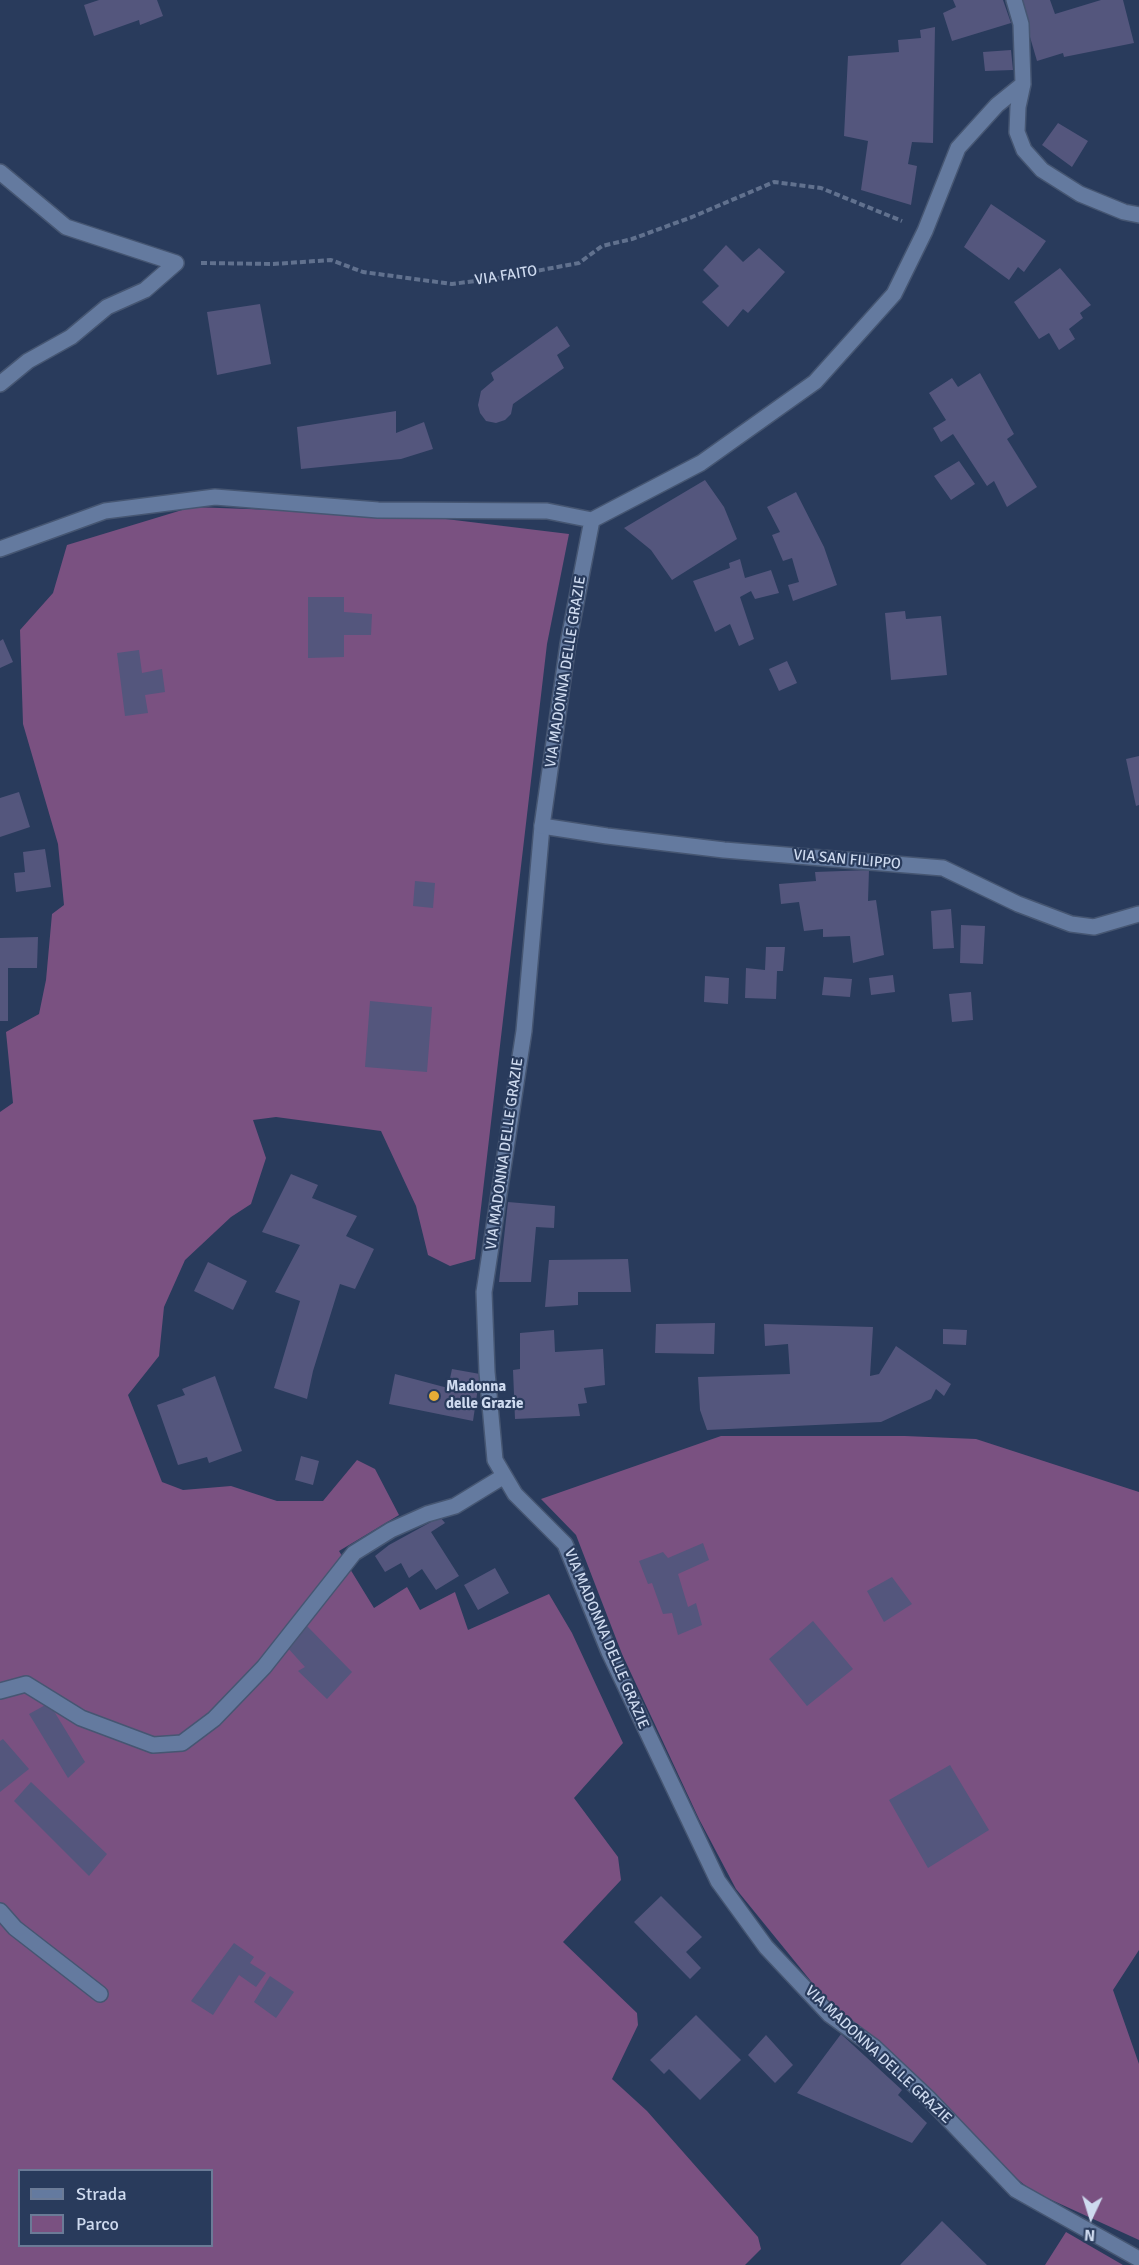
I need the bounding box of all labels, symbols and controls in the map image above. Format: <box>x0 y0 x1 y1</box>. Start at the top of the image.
street label: VIA FAITO <box>474 262 538 290</box>
street label: VIA MADONNA DELLE GRAZIE <box>542 575 590 769</box>
street label: VIA SAN FILIPPO <box>793 846 901 874</box>
street label: VIA MADONNA DELLE GRAZIE <box>483 1057 527 1251</box>
place label: Madonna delle Grazie <box>446 1378 523 1413</box>
marker: Madonna delle Grazie <box>427 1389 441 1403</box>
street label: VIA MADONNA DELLE GRAZIE <box>560 1546 652 1732</box>
street label: VIA MADONNA DELLE GRAZIE <box>801 1982 955 2128</box>
legend <box>18 2169 213 2247</box>
text: Strada <box>76 2183 127 2205</box>
north arrow <box>1061 2187 1121 2247</box>
text: Parco <box>76 2213 119 2235</box>
text: N <box>1083 2225 1096 2245</box>

